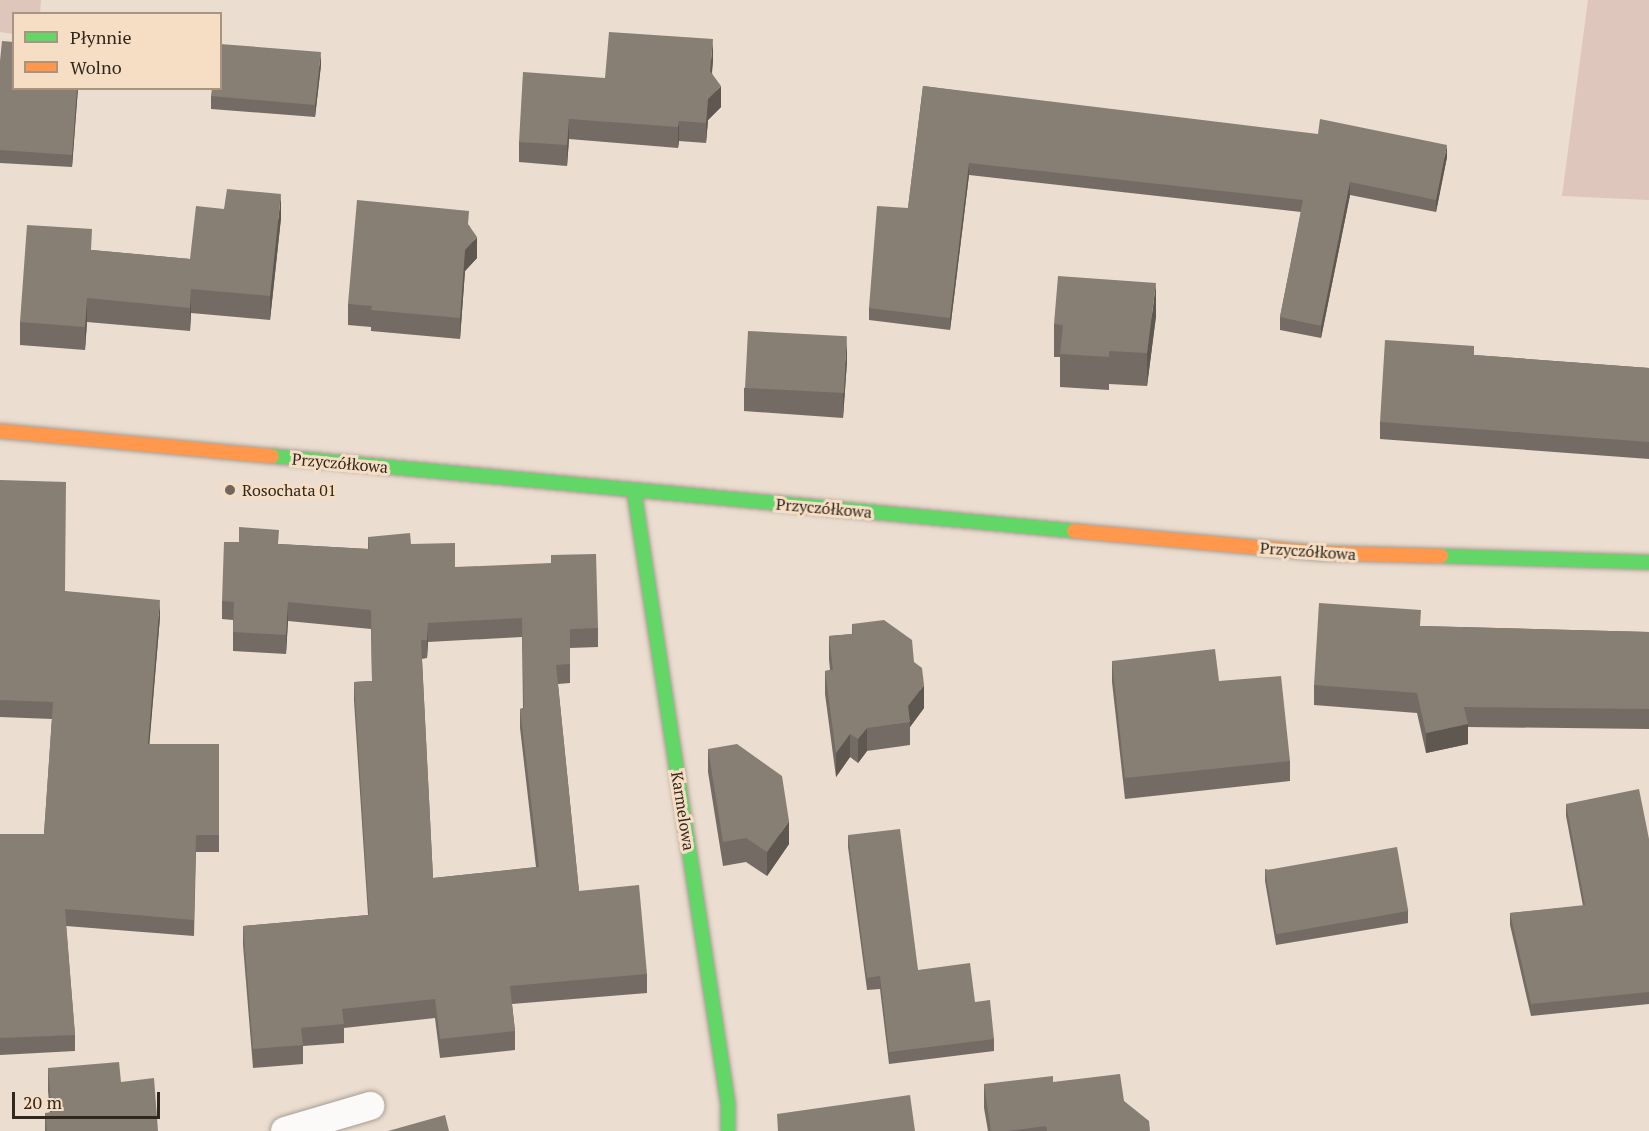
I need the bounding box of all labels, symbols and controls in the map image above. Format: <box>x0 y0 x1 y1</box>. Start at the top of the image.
legend <box>12 12 222 90</box>
text: Płynnie <box>70 25 132 49</box>
text: Wolno <box>70 55 122 79</box>
street label: Przyczółkowa <box>291 449 389 477</box>
place label: Rosochata 01 <box>242 480 336 500</box>
marker: Rosochata 01 <box>223 483 237 497</box>
street label: Przyczółkowa <box>775 494 873 522</box>
street label: Przyczółkowa <box>1259 538 1357 564</box>
street label: Karmelowa <box>667 770 699 852</box>
scale bar <box>15 1080 164 1118</box>
text: 20 m <box>23 1090 62 1114</box>

